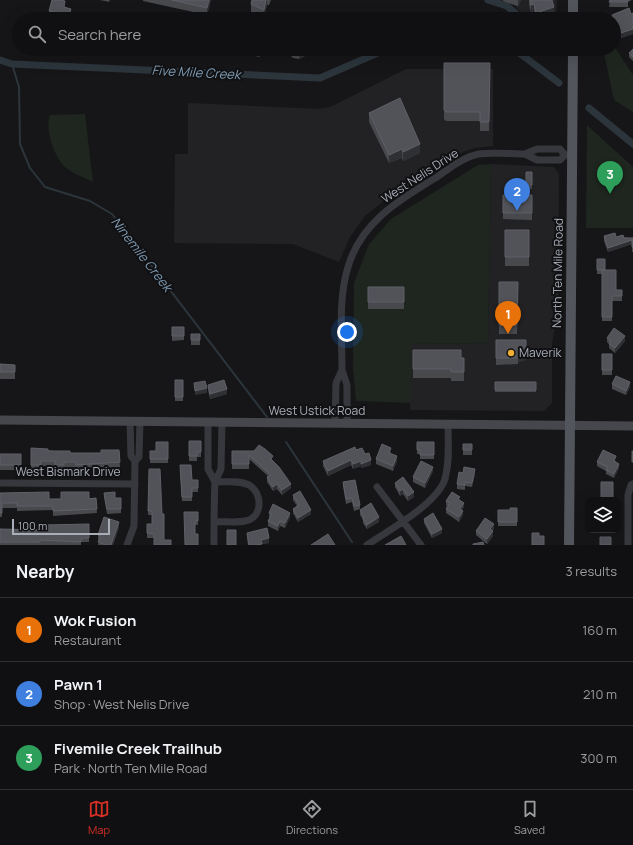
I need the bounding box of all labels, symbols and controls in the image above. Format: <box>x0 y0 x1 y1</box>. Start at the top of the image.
search box <box>12 12 621 56</box>
icon: search <box>26 23 48 45</box>
text: Search here <box>58 24 141 45</box>
water label: Five Mile Creek <box>151 61 243 83</box>
street label: West Nelis Drive <box>378 144 462 207</box>
pin: 3 <box>597 161 623 194</box>
pin: 2 <box>504 178 530 211</box>
water label: Ninemile Creek <box>107 213 178 297</box>
street label: North Ten Mile Road <box>548 218 567 328</box>
pin: 1 <box>495 301 521 334</box>
your location <box>337 322 357 342</box>
place label: Maverik <box>519 344 563 361</box>
marker: Maverik <box>506 348 516 358</box>
street label: West Ustick Road <box>269 402 365 419</box>
street label: West Bismark Drive <box>15 463 121 480</box>
map controls <box>585 497 621 533</box>
button: layers <box>585 497 621 533</box>
scale bar <box>12 517 110 536</box>
text: 100 m <box>18 518 47 533</box>
text: Nearby <box>16 560 74 583</box>
text: 3 results <box>565 562 617 580</box>
text: Wok Fusion <box>54 610 136 631</box>
text: 1 <box>26 621 32 639</box>
text: 160 m <box>582 621 617 639</box>
text: Restaurant <box>54 631 121 649</box>
text: Pawn 1 <box>54 674 103 695</box>
text: 2 <box>25 685 33 703</box>
text: 210 m <box>583 685 617 703</box>
text: Shop · West Nelis Drive <box>54 695 189 713</box>
text: Fivemile Creek Trailhub <box>54 738 222 759</box>
text: 3 <box>25 749 33 767</box>
text: 300 m <box>580 749 617 767</box>
text: Park · North Ten Mile Road <box>54 759 207 777</box>
tab: Map <box>88 798 110 837</box>
tab: Directions <box>286 798 338 837</box>
tab: Saved <box>514 798 545 837</box>

